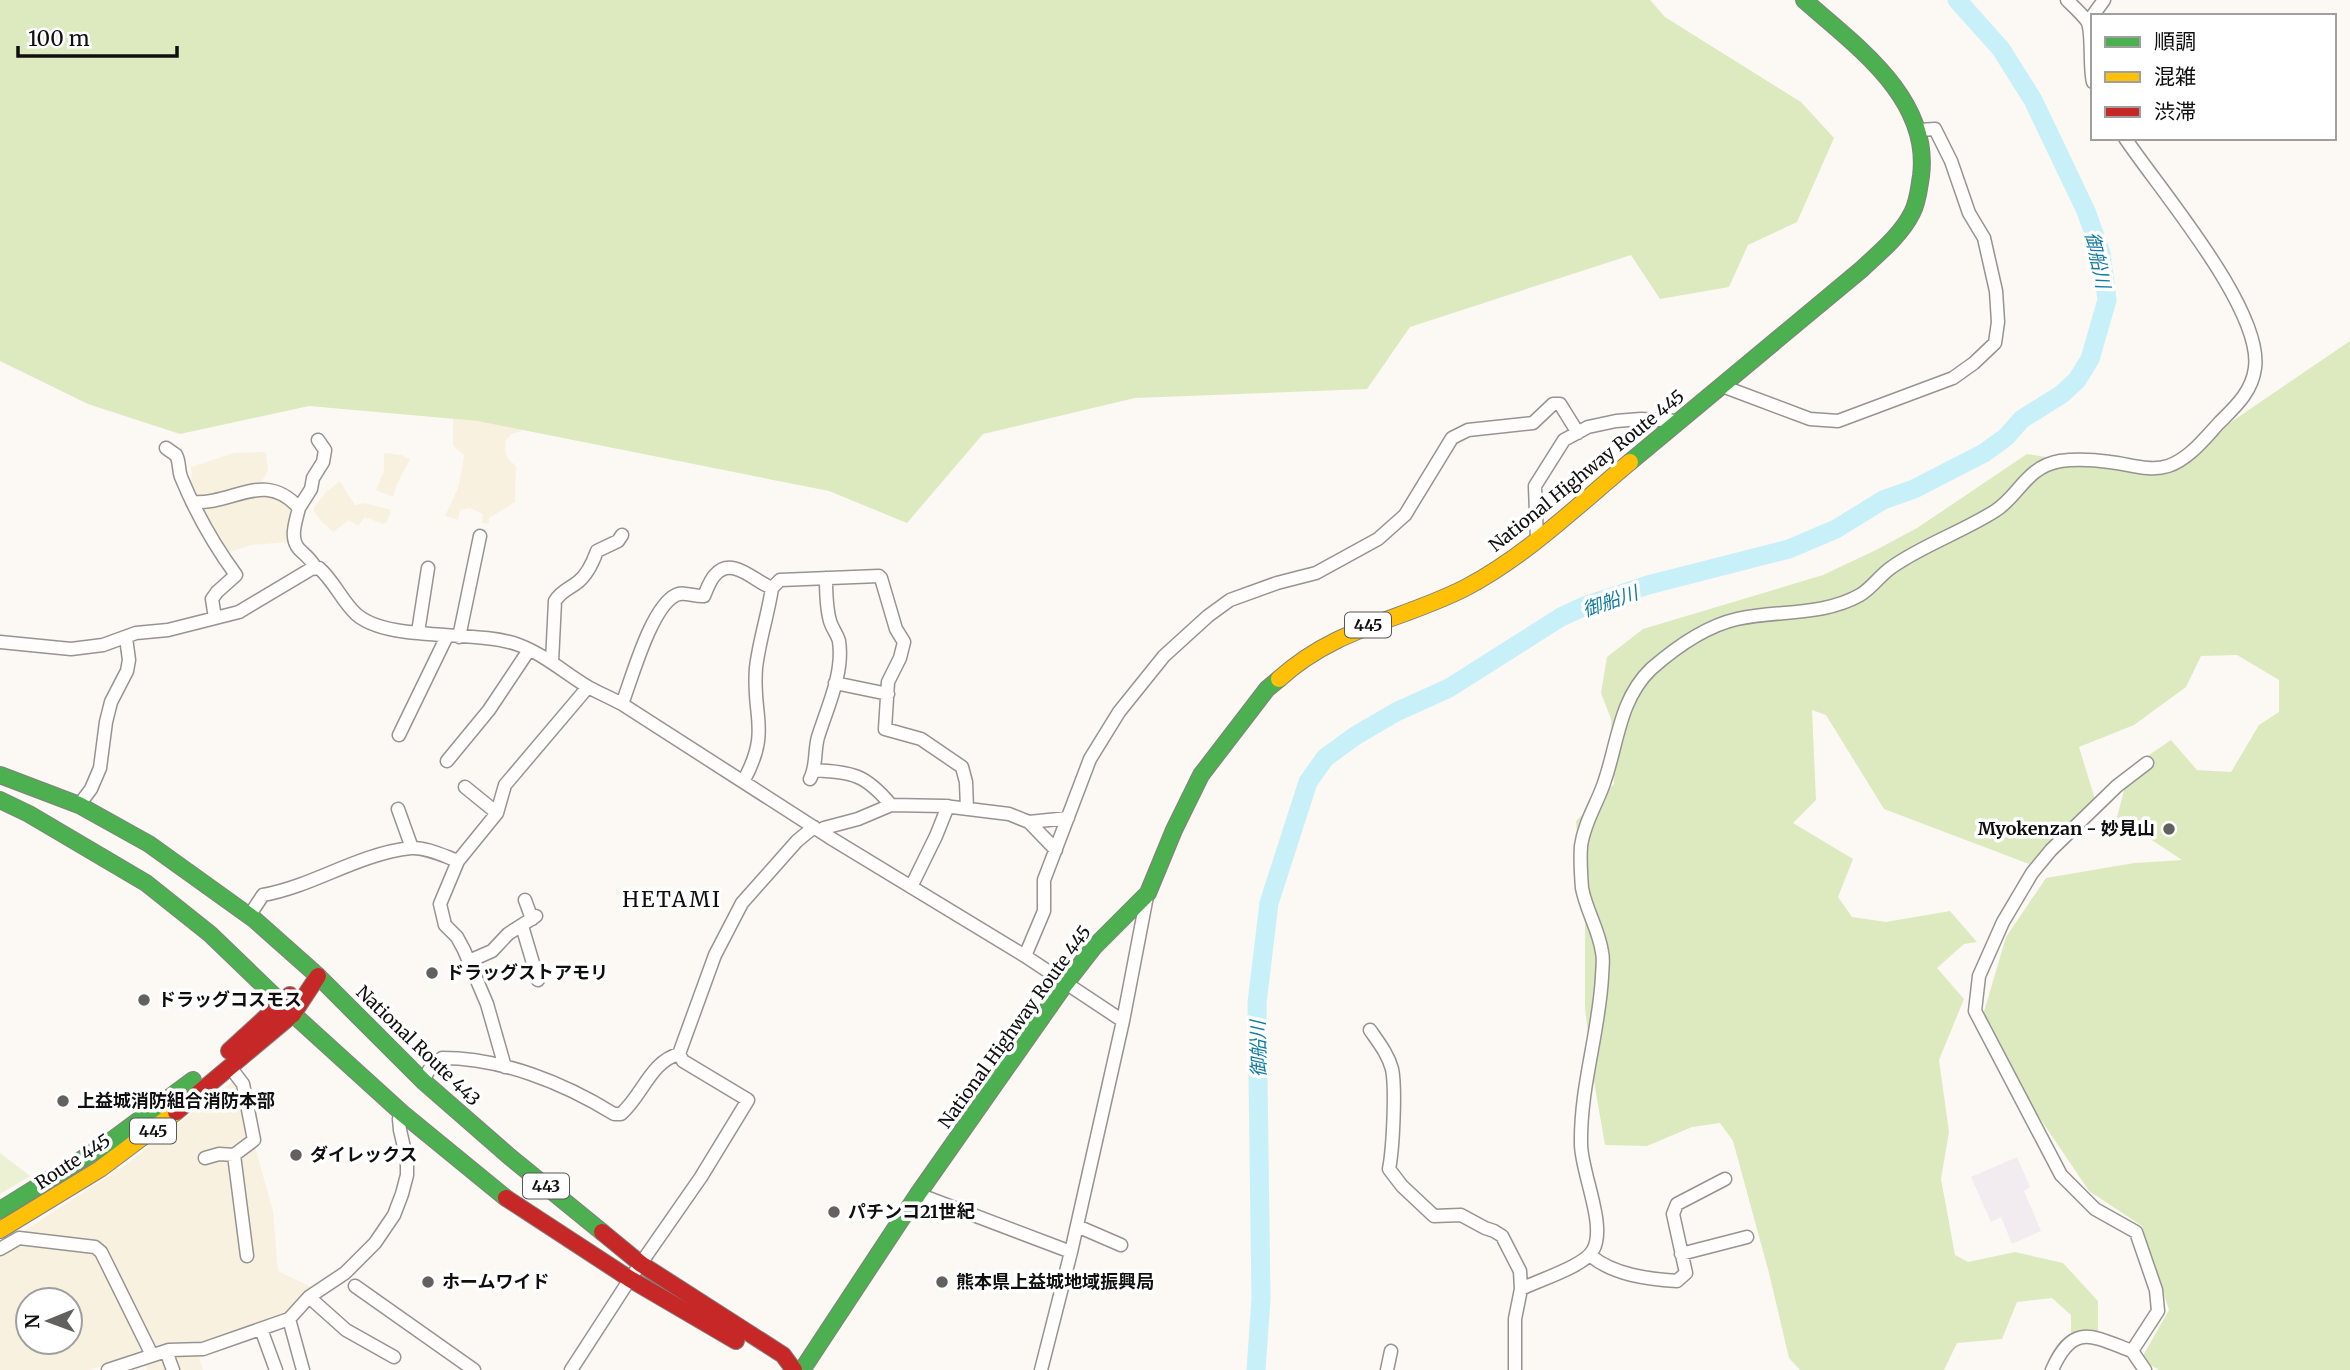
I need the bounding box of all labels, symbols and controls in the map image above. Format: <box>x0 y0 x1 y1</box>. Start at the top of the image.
scale bar <box>18 14 177 58</box>
legend <box>2091 14 2336 140</box>
text: 100 m <box>28 25 90 52</box>
text: 順調 <box>2154 28 2196 55</box>
text: 混雑 <box>2154 63 2196 90</box>
text: 渋滞 <box>2154 98 2196 125</box>
water label: 御船川 <box>2080 230 2116 292</box>
street label: National Highway Route 445 <box>1484 385 1689 557</box>
water label: 御船川 <box>1579 580 1643 622</box>
road number: 445 <box>1345 612 1391 638</box>
place label: Myokenzan - 妙見山 <box>1978 817 2155 840</box>
marker: Myokenzan - 妙見山 <box>2161 821 2177 837</box>
district label: HETAMI <box>622 886 722 913</box>
street label: National Highway Route 445 <box>933 921 1096 1133</box>
place label: ドラッグストアモリ <box>446 961 608 984</box>
marker: ドラッグストアモリ <box>424 965 440 981</box>
street label: National Route 443 <box>352 981 485 1111</box>
place label: ドラッグコスモス <box>158 988 302 1011</box>
marker: ドラッグコスモス <box>136 992 152 1008</box>
water label: 御船川 <box>1245 1018 1270 1078</box>
place label: 上益城消防組合消防本部 <box>77 1089 275 1112</box>
marker: 上益城消防組合消防本部 <box>55 1093 71 1109</box>
road number: 445 <box>130 1119 176 1144</box>
street label: Route 445 <box>31 1129 115 1194</box>
place label: ダイレックス <box>310 1143 417 1166</box>
marker: ダイレックス <box>288 1147 304 1163</box>
road number: 443 <box>523 1174 569 1198</box>
place label: パチンコ21世紀 <box>848 1200 975 1223</box>
marker: パチンコ21世紀 <box>826 1204 842 1220</box>
place label: ホームワイド <box>442 1270 549 1293</box>
place label: 熊本県上益城地域振興局 <box>956 1270 1154 1293</box>
marker: ホームワイド <box>420 1274 436 1290</box>
marker: 熊本県上益城地域振興局 <box>934 1274 950 1290</box>
north arrow <box>14 1286 84 1356</box>
text: N <box>20 1314 44 1329</box>

